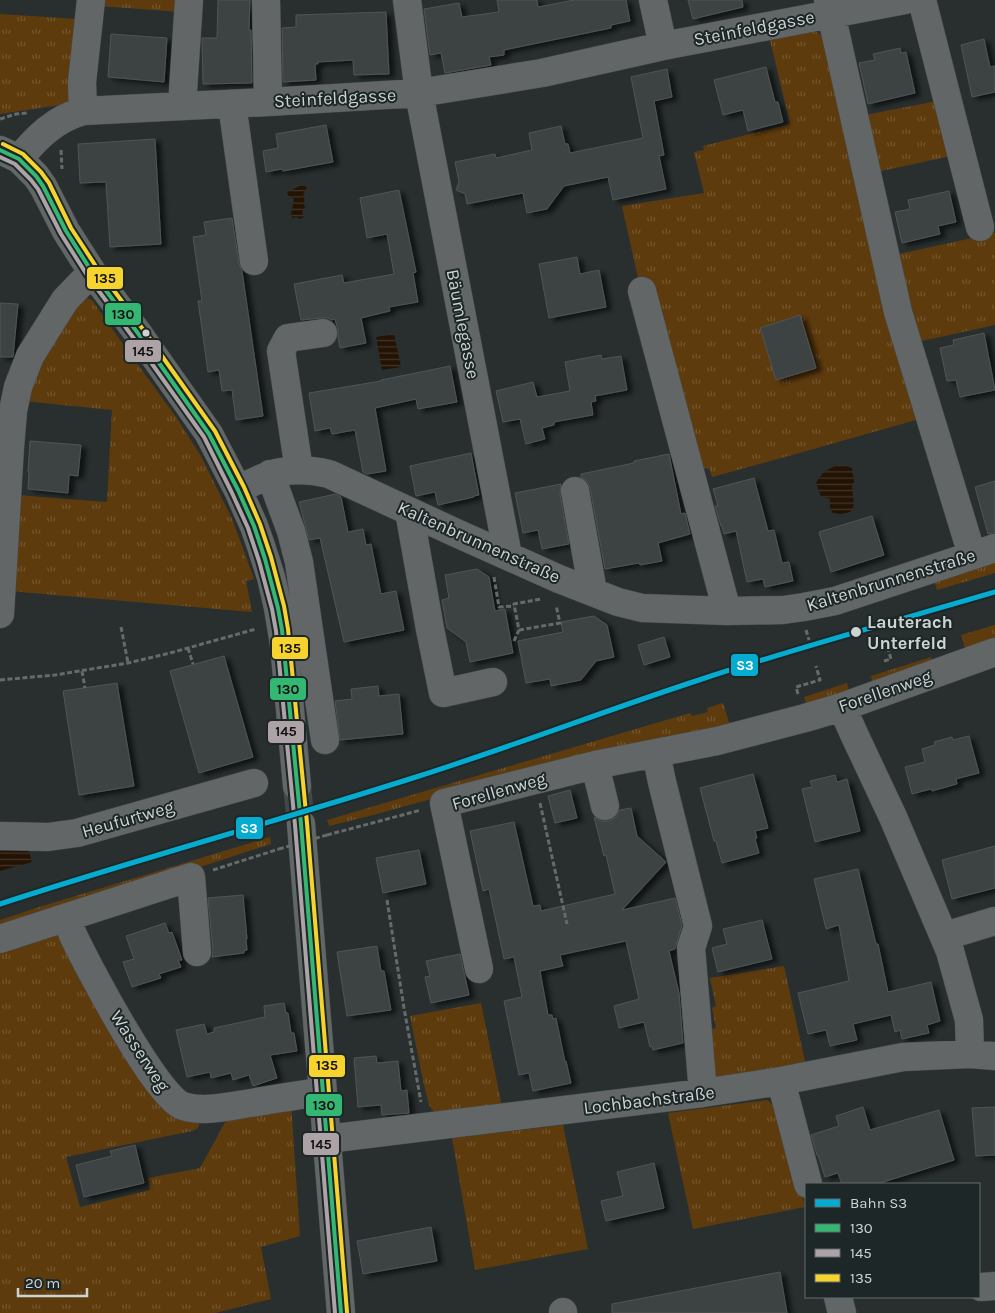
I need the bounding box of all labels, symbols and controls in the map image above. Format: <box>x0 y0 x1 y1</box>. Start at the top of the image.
street label: Steinfeldgasse <box>692 6 816 50</box>
street label: Steinfeldgasse <box>273 84 397 112</box>
line badge: 135 <box>86 266 124 290</box>
street label: Bäumlegasse <box>442 267 484 381</box>
text: 135 <box>94 270 116 287</box>
line badge: 130 <box>104 302 142 326</box>
text: 130 <box>112 306 134 323</box>
unlabelled marker <box>141 328 151 338</box>
line badge: 145 <box>124 339 162 363</box>
text: 145 <box>132 343 154 360</box>
street label: Kaltenbrunnenstraße <box>394 496 564 588</box>
street label: Kaltenbrunnenstraße <box>804 544 978 616</box>
place label: Lauterach Unterfeld <box>867 611 953 654</box>
marker: Lauterach Unterfeld <box>849 625 863 639</box>
line badge: 135 <box>271 636 309 660</box>
text: 135 <box>279 640 301 657</box>
line badge: S3 <box>730 653 759 677</box>
text: S3 <box>736 657 754 674</box>
street label: Forellenweg <box>835 665 935 717</box>
line badge: 130 <box>269 677 307 701</box>
text: 130 <box>277 681 299 698</box>
line badge: 145 <box>267 720 305 744</box>
text: 145 <box>275 723 297 740</box>
street label: Forellenweg <box>449 767 549 815</box>
street label: Heufurtweg <box>79 795 177 843</box>
line badge: S3 <box>235 816 264 840</box>
text: S3 <box>240 820 258 837</box>
street label: Wasserweg <box>106 1006 174 1096</box>
line badge: 135 <box>308 1054 346 1078</box>
text: 135 <box>316 1057 338 1074</box>
street label: Lochbachstraße <box>582 1081 716 1119</box>
line badge: 130 <box>305 1093 343 1117</box>
text: 130 <box>313 1097 335 1114</box>
line badge: 145 <box>302 1132 340 1156</box>
text: 145 <box>310 1136 332 1153</box>
legend <box>805 1183 980 1298</box>
text: Bahn S3 <box>850 1194 907 1212</box>
text: 130 <box>850 1219 873 1237</box>
text: 145 <box>850 1244 872 1262</box>
scale bar <box>18 1266 86 1298</box>
text: 135 <box>850 1269 872 1287</box>
text: 20 m <box>25 1274 60 1292</box>

